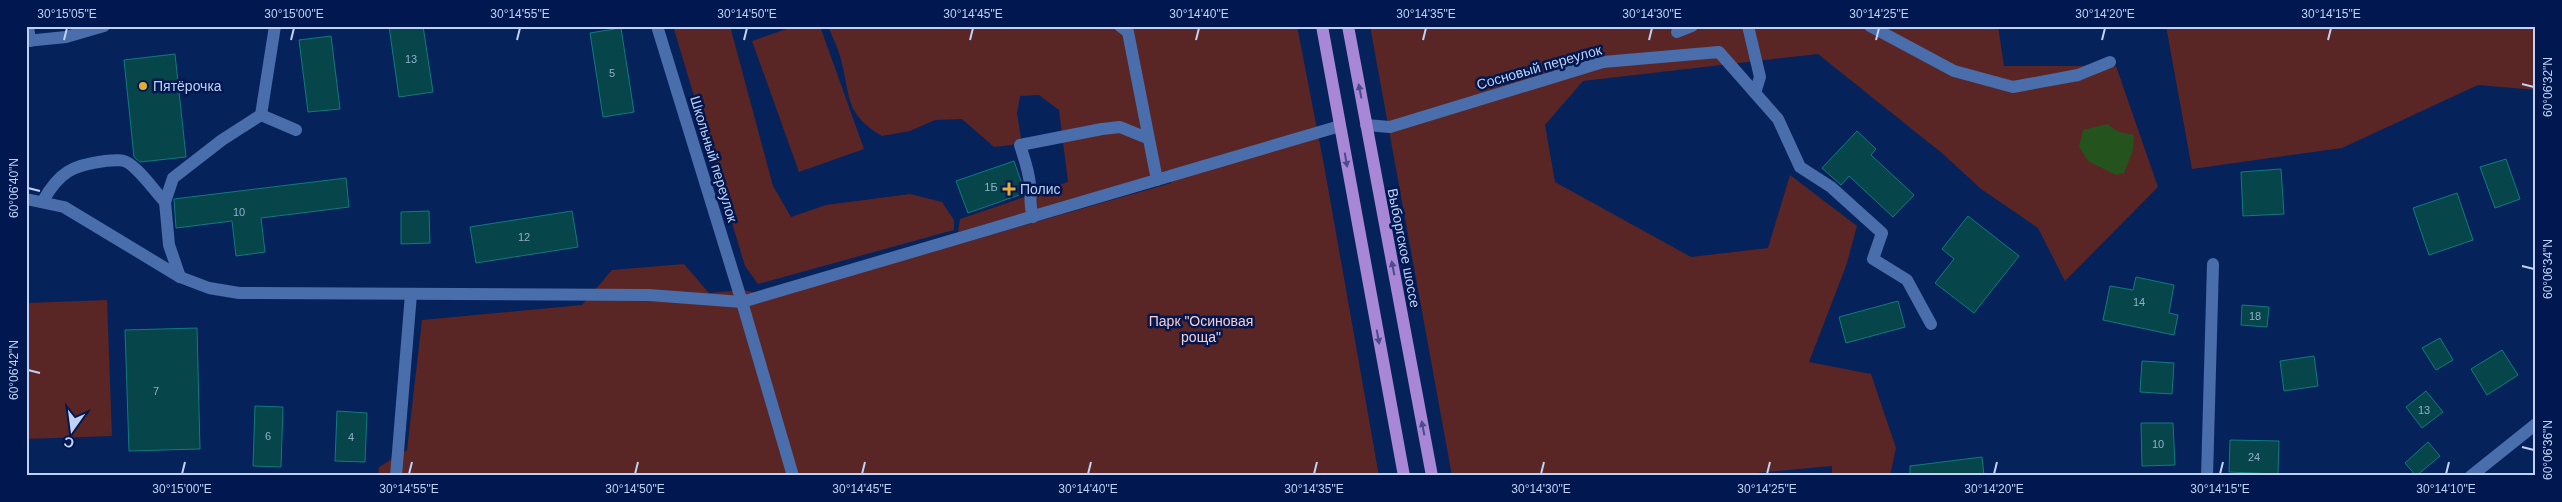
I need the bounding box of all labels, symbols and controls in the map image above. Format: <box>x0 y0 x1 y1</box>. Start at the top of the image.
text: 30°15'05"E <box>37 7 97 21</box>
text: 30°15'00"E <box>264 7 324 21</box>
text: 30°14'55"E <box>490 7 550 21</box>
text: 30°14'50"E <box>717 7 777 21</box>
text: 30°14'45"E <box>943 7 1003 21</box>
text: 30°14'40"E <box>1169 7 1229 21</box>
text: 30°14'35"E <box>1396 7 1456 21</box>
text: 30°14'30"E <box>1622 7 1682 21</box>
text: 30°14'25"E <box>1849 7 1909 21</box>
text: 30°14'20"E <box>2075 7 2135 21</box>
text: 30°14'15"E <box>2301 7 2361 21</box>
street label: Сосновый переулок <box>1475 41 1604 93</box>
house number: 13 <box>405 53 417 65</box>
text: 60°06'32"N <box>2541 57 2555 117</box>
house number: 5 <box>609 67 615 79</box>
place label: Пятёрочка <box>153 78 222 94</box>
marker: Пятёрочка <box>137 80 149 92</box>
one-way arrow <box>1355 83 1363 99</box>
street label: Школьный переулок <box>687 94 741 225</box>
one-way arrow <box>1342 153 1350 168</box>
text: 60°06'40"N <box>7 158 21 218</box>
house number: 1Б <box>984 181 998 193</box>
place label: Полис <box>1020 181 1061 197</box>
marker: Полис <box>1002 182 1016 196</box>
street label: Выборгское шоссе <box>1385 187 1423 309</box>
house number: 10 <box>233 206 245 218</box>
house number: 12 <box>518 231 530 243</box>
text: 60°06'34"N <box>2541 239 2555 299</box>
one-way arrow <box>1388 260 1396 276</box>
house number: 14 <box>2133 296 2145 308</box>
house number: 18 <box>2249 310 2261 322</box>
park label: Парк "Осиновая роща" <box>1149 313 1253 345</box>
one-way arrow <box>1375 330 1383 346</box>
text: 60°06'42"N <box>7 340 21 400</box>
house number: 7 <box>153 385 159 397</box>
north arrow <box>48 404 98 454</box>
house number: 13 <box>2418 404 2430 416</box>
one-way arrow <box>1418 419 1426 435</box>
text: 60°06'36"N <box>2541 420 2555 480</box>
house number: 6 <box>265 430 271 442</box>
house number: 4 <box>348 431 354 443</box>
text: С <box>62 434 76 452</box>
house number: 10 <box>2152 438 2164 450</box>
house number: 24 <box>2248 451 2260 463</box>
text: 30°15'00"E <box>152 482 212 496</box>
text: 30°14'55"E <box>379 482 439 496</box>
text: 30°14'50"E <box>605 482 665 496</box>
text: 30°14'45"E <box>832 482 892 496</box>
text: 30°14'40"E <box>1058 482 1118 496</box>
text: 30°14'35"E <box>1284 482 1344 496</box>
text: 30°14'30"E <box>1511 482 1571 496</box>
text: 30°14'25"E <box>1737 482 1797 496</box>
text: 30°14'20"E <box>1964 482 2024 496</box>
text: 30°14'15"E <box>2190 482 2250 496</box>
text: 30°14'10"E <box>2416 482 2476 496</box>

